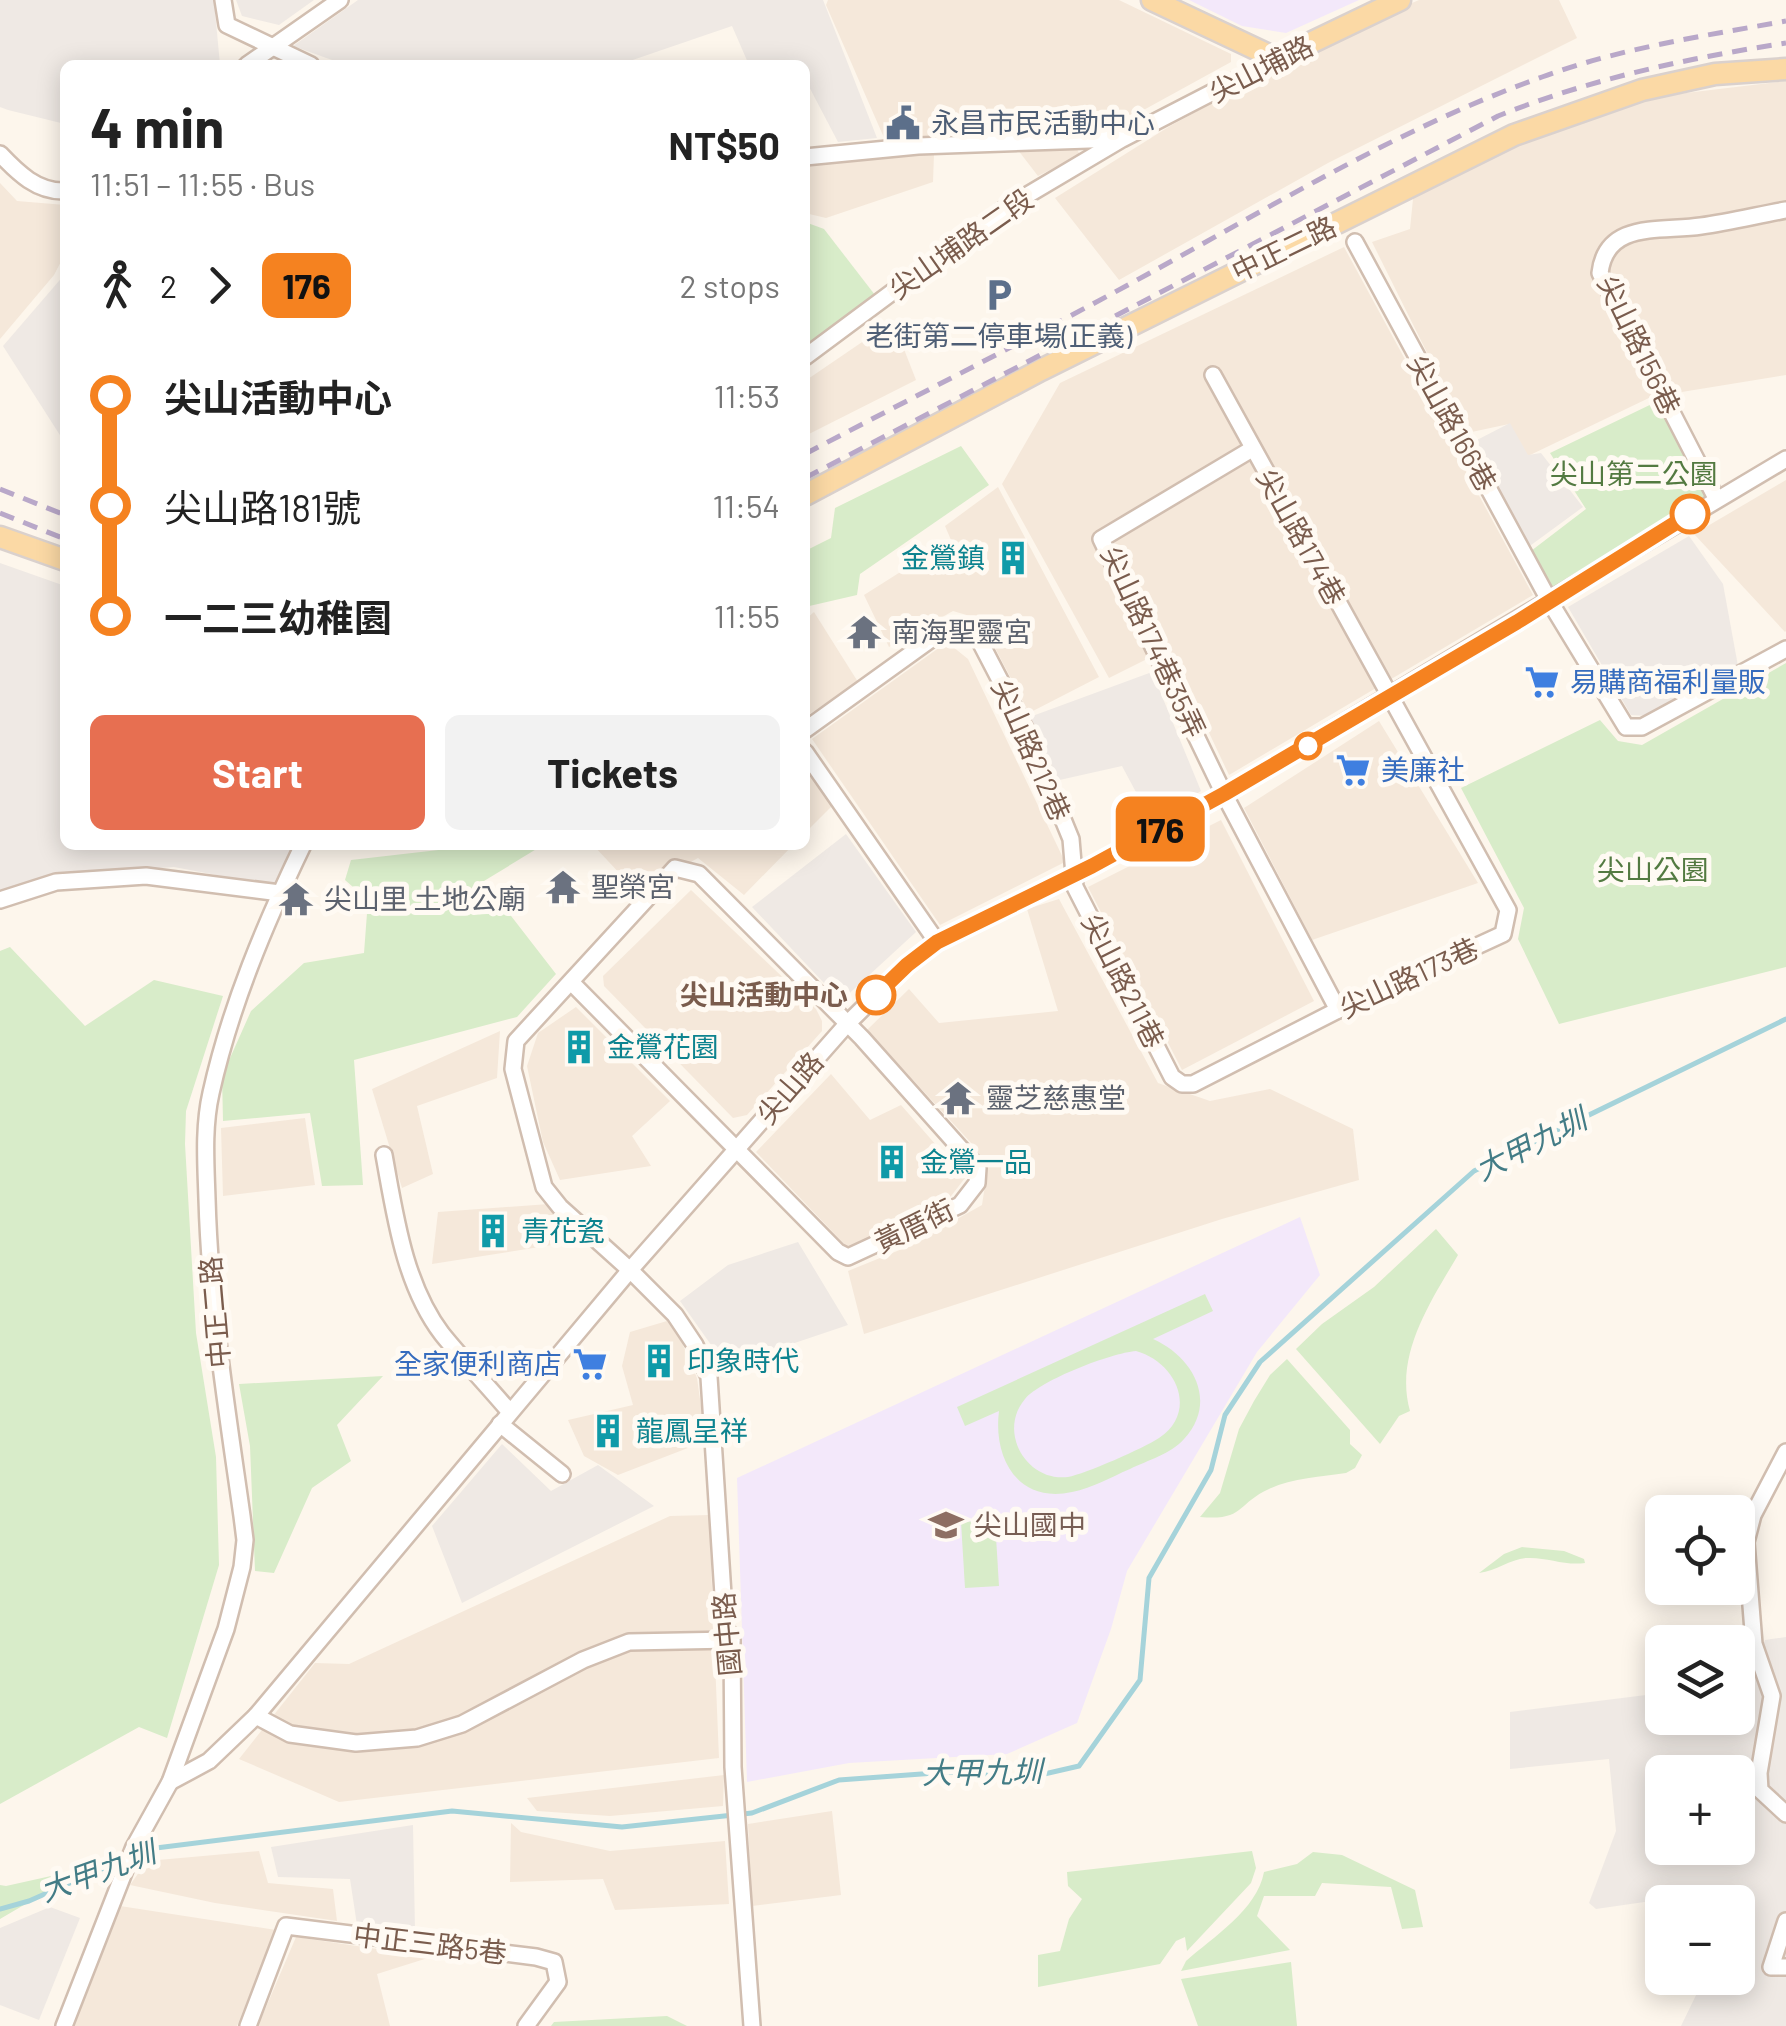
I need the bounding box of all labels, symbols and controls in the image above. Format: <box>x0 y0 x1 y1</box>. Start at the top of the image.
street label: 尖山埔路 <box>1203 28 1318 109</box>
text: 4 min <box>90 93 224 159</box>
public building icon: 永昌市民活動中心 <box>884 104 922 142</box>
place label: 永昌市民活動中心 <box>931 105 1155 139</box>
text: NT$50 <box>669 122 780 168</box>
text: 11:51 – 11:55 · Bus <box>90 164 315 202</box>
street label: 尖山埔路二段 <box>882 181 1039 305</box>
street label: 中正二路 <box>1226 208 1341 288</box>
icon: walk <box>90 258 145 313</box>
icon: forward <box>192 258 247 313</box>
text: 176 <box>282 264 331 306</box>
text: 2 <box>160 266 177 304</box>
text: 2 stops <box>679 266 780 304</box>
street label: 尖山路156巷 <box>1592 269 1688 420</box>
parking icon: 老街第二停車場(正義) <box>980 276 1018 314</box>
place label: 老街第二停車場(正義) <box>866 318 1133 352</box>
street label: 尖山路166巷 <box>1401 348 1504 497</box>
text: 尖山活動中心 <box>164 374 392 420</box>
text: 11:53 <box>714 376 780 414</box>
park label: 尖山第二公園 <box>1550 456 1718 490</box>
street label: 尖山路174巷 <box>1251 462 1353 611</box>
text: 尖山路181號 <box>164 484 361 530</box>
text: 11:54 <box>713 486 780 524</box>
unlabelled marker <box>1671 495 1709 533</box>
building icon: 金鶯鎮 <box>994 539 1032 577</box>
place label: 金鶯鎮 <box>901 540 985 574</box>
street label: 尖山路174巷35弄 <box>1095 540 1213 743</box>
text: 一二三幼稚園 <box>164 594 392 640</box>
text: 11:55 <box>714 596 780 634</box>
temple icon: 南海聖靈宮 <box>845 613 883 651</box>
place label: 南海聖靈宮 <box>892 614 1032 648</box>
supermarket icon: 易購商福利量販 <box>1523 663 1561 701</box>
place label: 易購商福利量販 <box>1570 664 1766 698</box>
street label: 尖山路212巷 <box>986 674 1078 826</box>
button: Start <box>90 715 425 830</box>
button: Tickets <box>445 715 780 830</box>
unlabelled marker <box>1295 733 1321 759</box>
supermarket icon: 美廉社 <box>1334 751 1372 789</box>
place label: 美廉社 <box>1381 752 1465 786</box>
line badge: 176 <box>1102 796 1218 862</box>
text: 176 <box>1136 808 1184 850</box>
park label: 尖山公園 <box>1597 852 1709 886</box>
temple icon: 聖榮宮 <box>544 868 582 906</box>
place label: 聖榮宮 <box>591 869 675 903</box>
temple icon: 尖山里 土地公廟 <box>277 880 315 918</box>
place label: 尖山里 土地公廟 <box>324 881 526 915</box>
street label: 尖山路211巷 <box>1076 908 1172 1053</box>
street label: 尖山路173巷 <box>1334 930 1483 1024</box>
marker: 尖山活動中心 <box>857 976 895 1014</box>
place label: 尖山活動中心 <box>680 977 848 1011</box>
building icon: 金鶯花園 <box>560 1028 598 1066</box>
place label: 金鶯花園 <box>607 1029 719 1063</box>
street label: 尖山路 <box>749 1044 830 1130</box>
temple icon: 靈芝慈惠堂 <box>939 1079 977 1117</box>
place label: 靈芝慈惠堂 <box>986 1080 1126 1114</box>
water label: 大甲九圳 <box>1468 1098 1595 1186</box>
building icon: 金鶯一品 <box>873 1143 911 1181</box>
place label: 金鶯一品 <box>920 1144 1032 1178</box>
street label: 黃厝街 <box>868 1191 959 1259</box>
building icon: 青花瓷 <box>474 1212 512 1250</box>
place label: 青花瓷 <box>521 1213 605 1247</box>
street label: 中正二路 <box>192 1255 236 1369</box>
building icon: 印象時代 <box>640 1342 678 1380</box>
place label: 印象時代 <box>687 1343 799 1377</box>
supermarket icon: 全家便利商店 <box>571 1345 609 1383</box>
place label: 全家便利商店 <box>394 1346 562 1380</box>
building icon: 龍鳳呈祥 <box>589 1412 627 1450</box>
place label: 龍鳳呈祥 <box>636 1413 748 1447</box>
map controls <box>1645 1495 1755 1995</box>
button: locate <box>1645 1495 1755 1605</box>
school or university icon: 尖山國中 <box>927 1506 965 1544</box>
place label: 尖山國中 <box>974 1507 1086 1541</box>
street label: 國中路 <box>705 1591 747 1677</box>
button: layers <box>1645 1625 1755 1735</box>
water label: 大甲九圳 <box>922 1752 1046 1790</box>
button: + <box>1645 1755 1755 1865</box>
water label: 大甲九圳 <box>35 1831 164 1908</box>
button: − <box>1645 1885 1755 1995</box>
street label: 中正三路5巷 <box>351 1917 509 1969</box>

